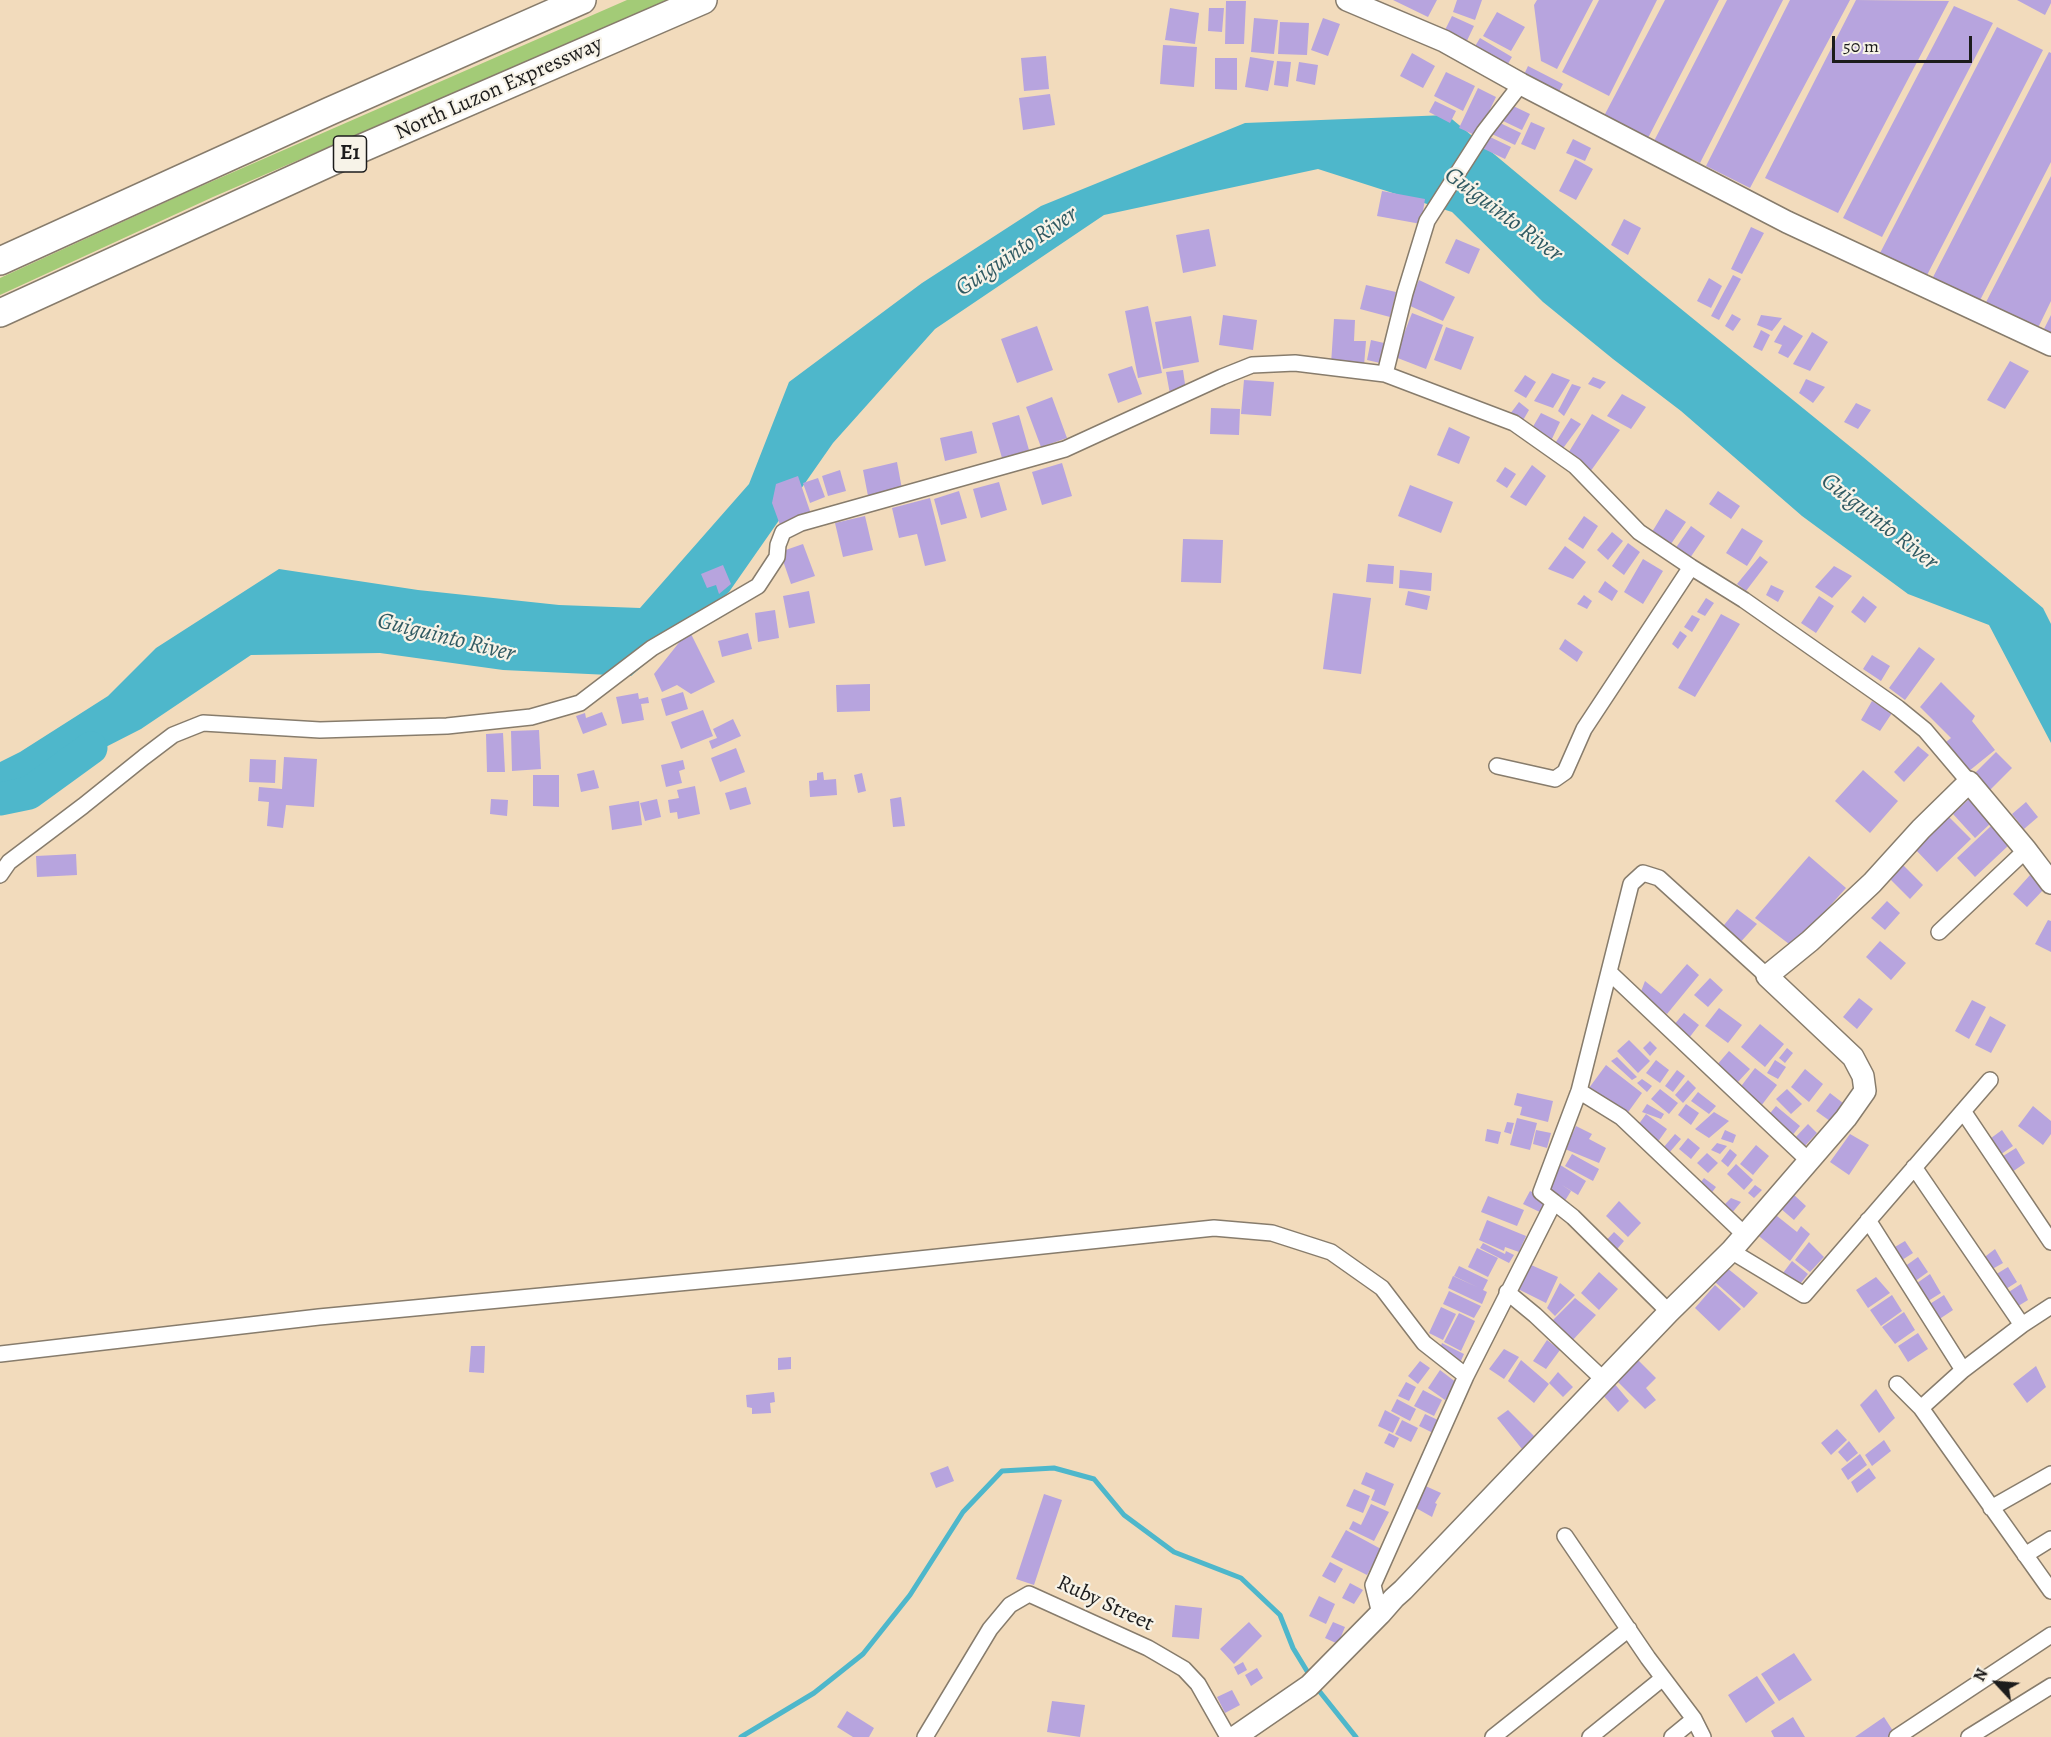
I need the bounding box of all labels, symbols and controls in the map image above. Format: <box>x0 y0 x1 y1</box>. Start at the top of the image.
scale bar <box>1835 24 1974 62</box>
street label: North Luzon Expressway <box>391 31 607 147</box>
text: 50 m <box>1843 34 1879 58</box>
road number: E1 <box>334 136 366 172</box>
water label: Guiguinto River <box>1438 161 1568 269</box>
water label: Guiguinto River <box>951 201 1083 303</box>
water label: Guiguinto River <box>1815 467 1943 577</box>
water label: Guiguinto River <box>374 607 518 669</box>
street label: Ruby Street <box>1052 1570 1158 1638</box>
north arrow <box>1967 1653 2027 1713</box>
text: N <box>1968 1665 1993 1685</box>

